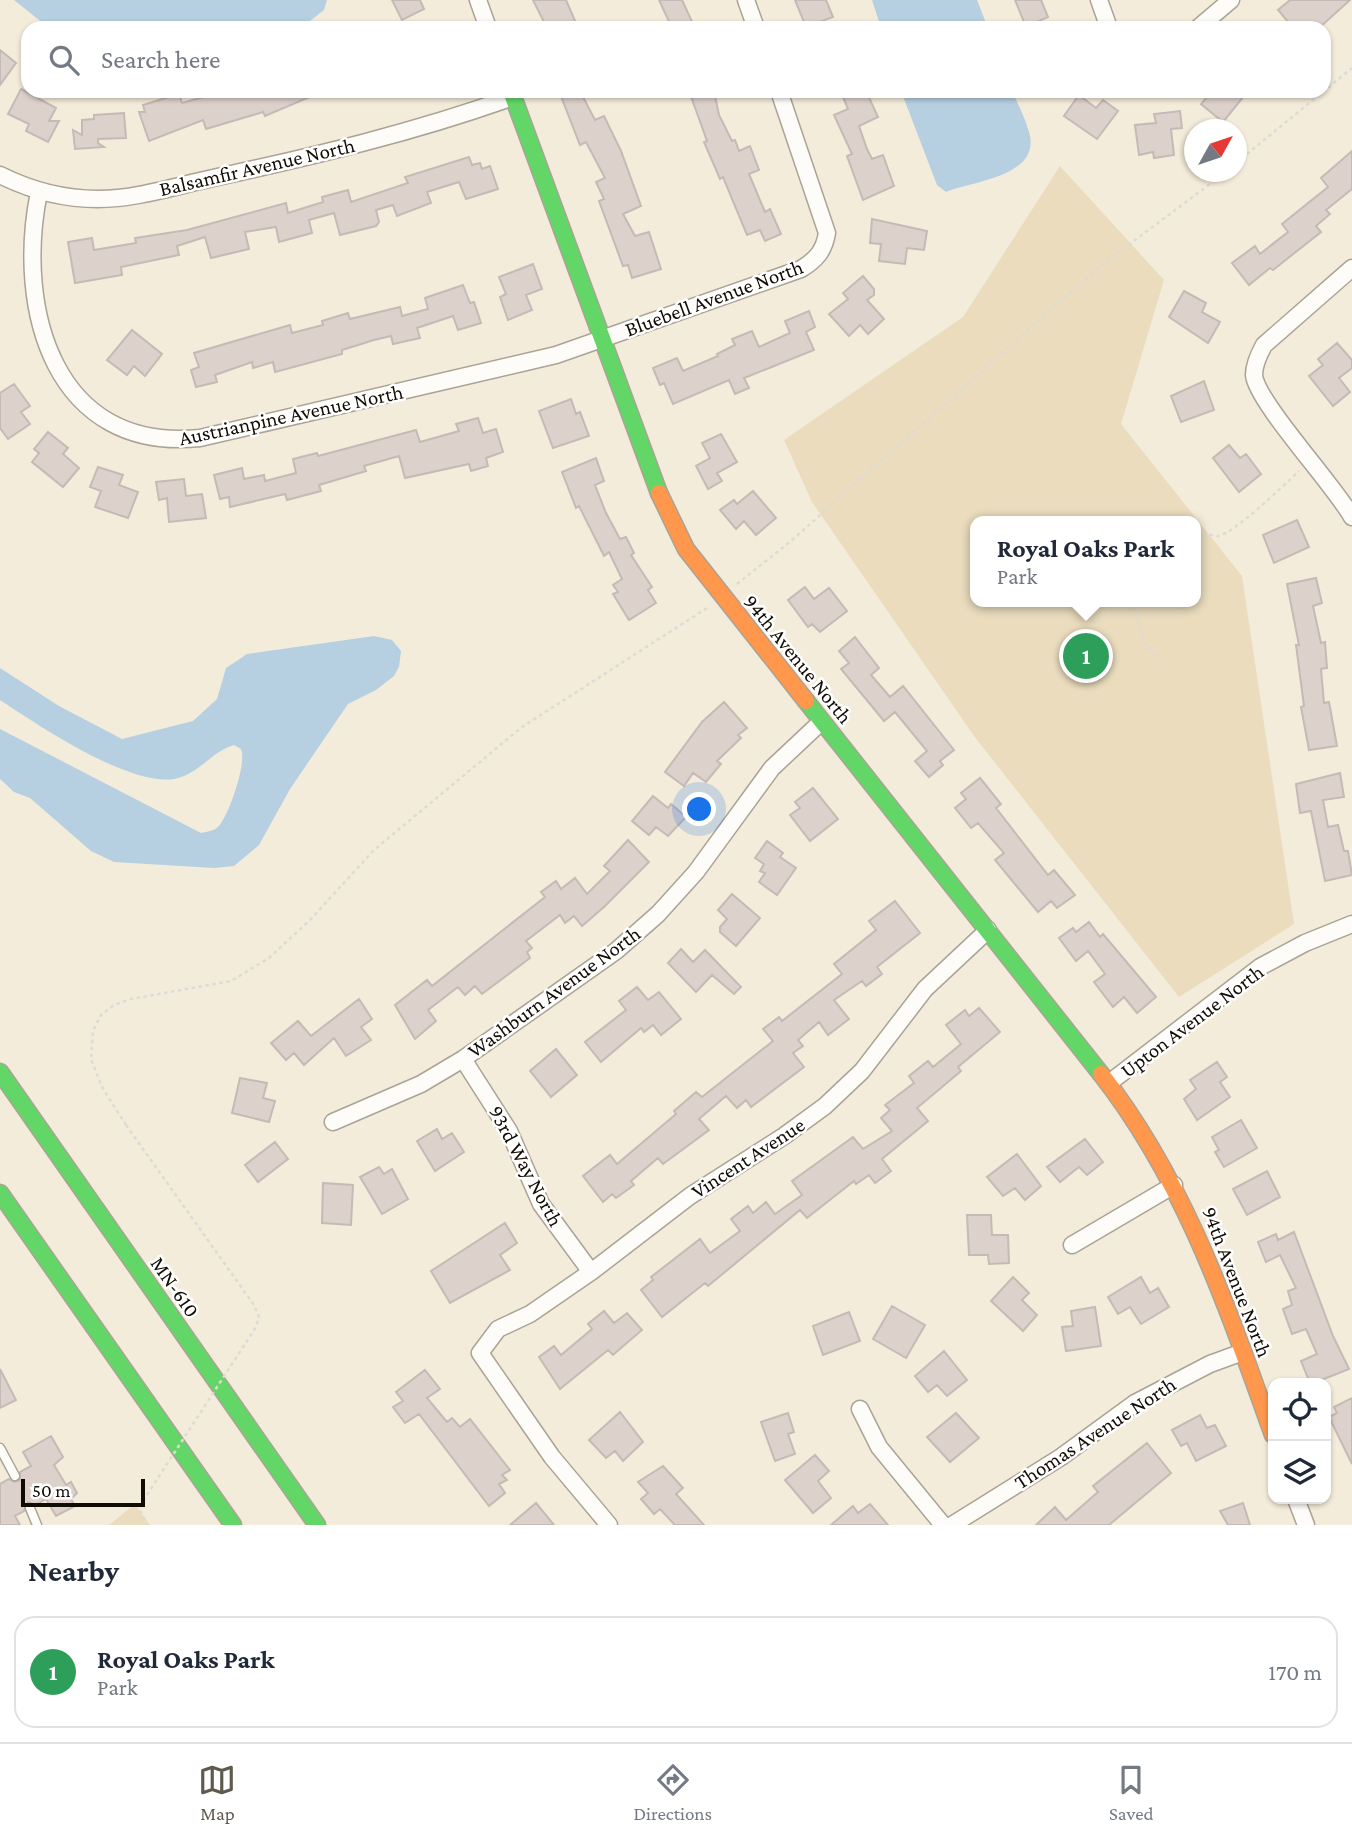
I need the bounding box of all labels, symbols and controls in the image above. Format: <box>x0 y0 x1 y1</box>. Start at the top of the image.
search box <box>21 21 1331 98</box>
icon: search <box>45 41 83 79</box>
text: Search here <box>101 45 220 74</box>
north arrow <box>1184 119 1247 182</box>
street label: Balsamfir Avenue North <box>157 133 357 201</box>
street label: Bluebell Avenue North <box>622 255 806 341</box>
street label: Austrianpine Avenue North <box>177 380 405 450</box>
popup <box>970 516 1201 607</box>
text: Royal Oaks Park <box>997 534 1174 563</box>
text: Park <box>997 563 1038 589</box>
street label: 94th Avenue North <box>739 590 857 728</box>
pin: 1 <box>1063 630 1109 682</box>
your location <box>682 792 716 826</box>
street label: Washburn Avenue North <box>463 921 645 1063</box>
street label: Upton Avenue North <box>1116 959 1268 1083</box>
street label: 93rd Way North <box>484 1101 568 1231</box>
street label: Vincent Avenue <box>687 1112 809 1204</box>
street label: 94th Avenue North <box>1197 1204 1277 1360</box>
street label: MN-610 <box>146 1252 204 1322</box>
street label: Thomas Avenue North <box>1010 1372 1180 1494</box>
map controls <box>1268 1378 1331 1504</box>
button: locate <box>1268 1378 1331 1441</box>
button: layers <box>1268 1441 1331 1504</box>
scale bar <box>21 1476 145 1508</box>
text: 50 m <box>32 1480 71 1501</box>
text: Nearby <box>28 1554 119 1587</box>
text: Royal Oaks Park <box>97 1645 275 1674</box>
text: 1 <box>49 1659 57 1685</box>
text: 170 m <box>1268 1659 1322 1685</box>
text: Park <box>97 1674 138 1700</box>
tab: Map <box>198 1761 236 1824</box>
tab: Directions <box>633 1761 712 1824</box>
tab: Saved <box>1109 1761 1154 1824</box>

